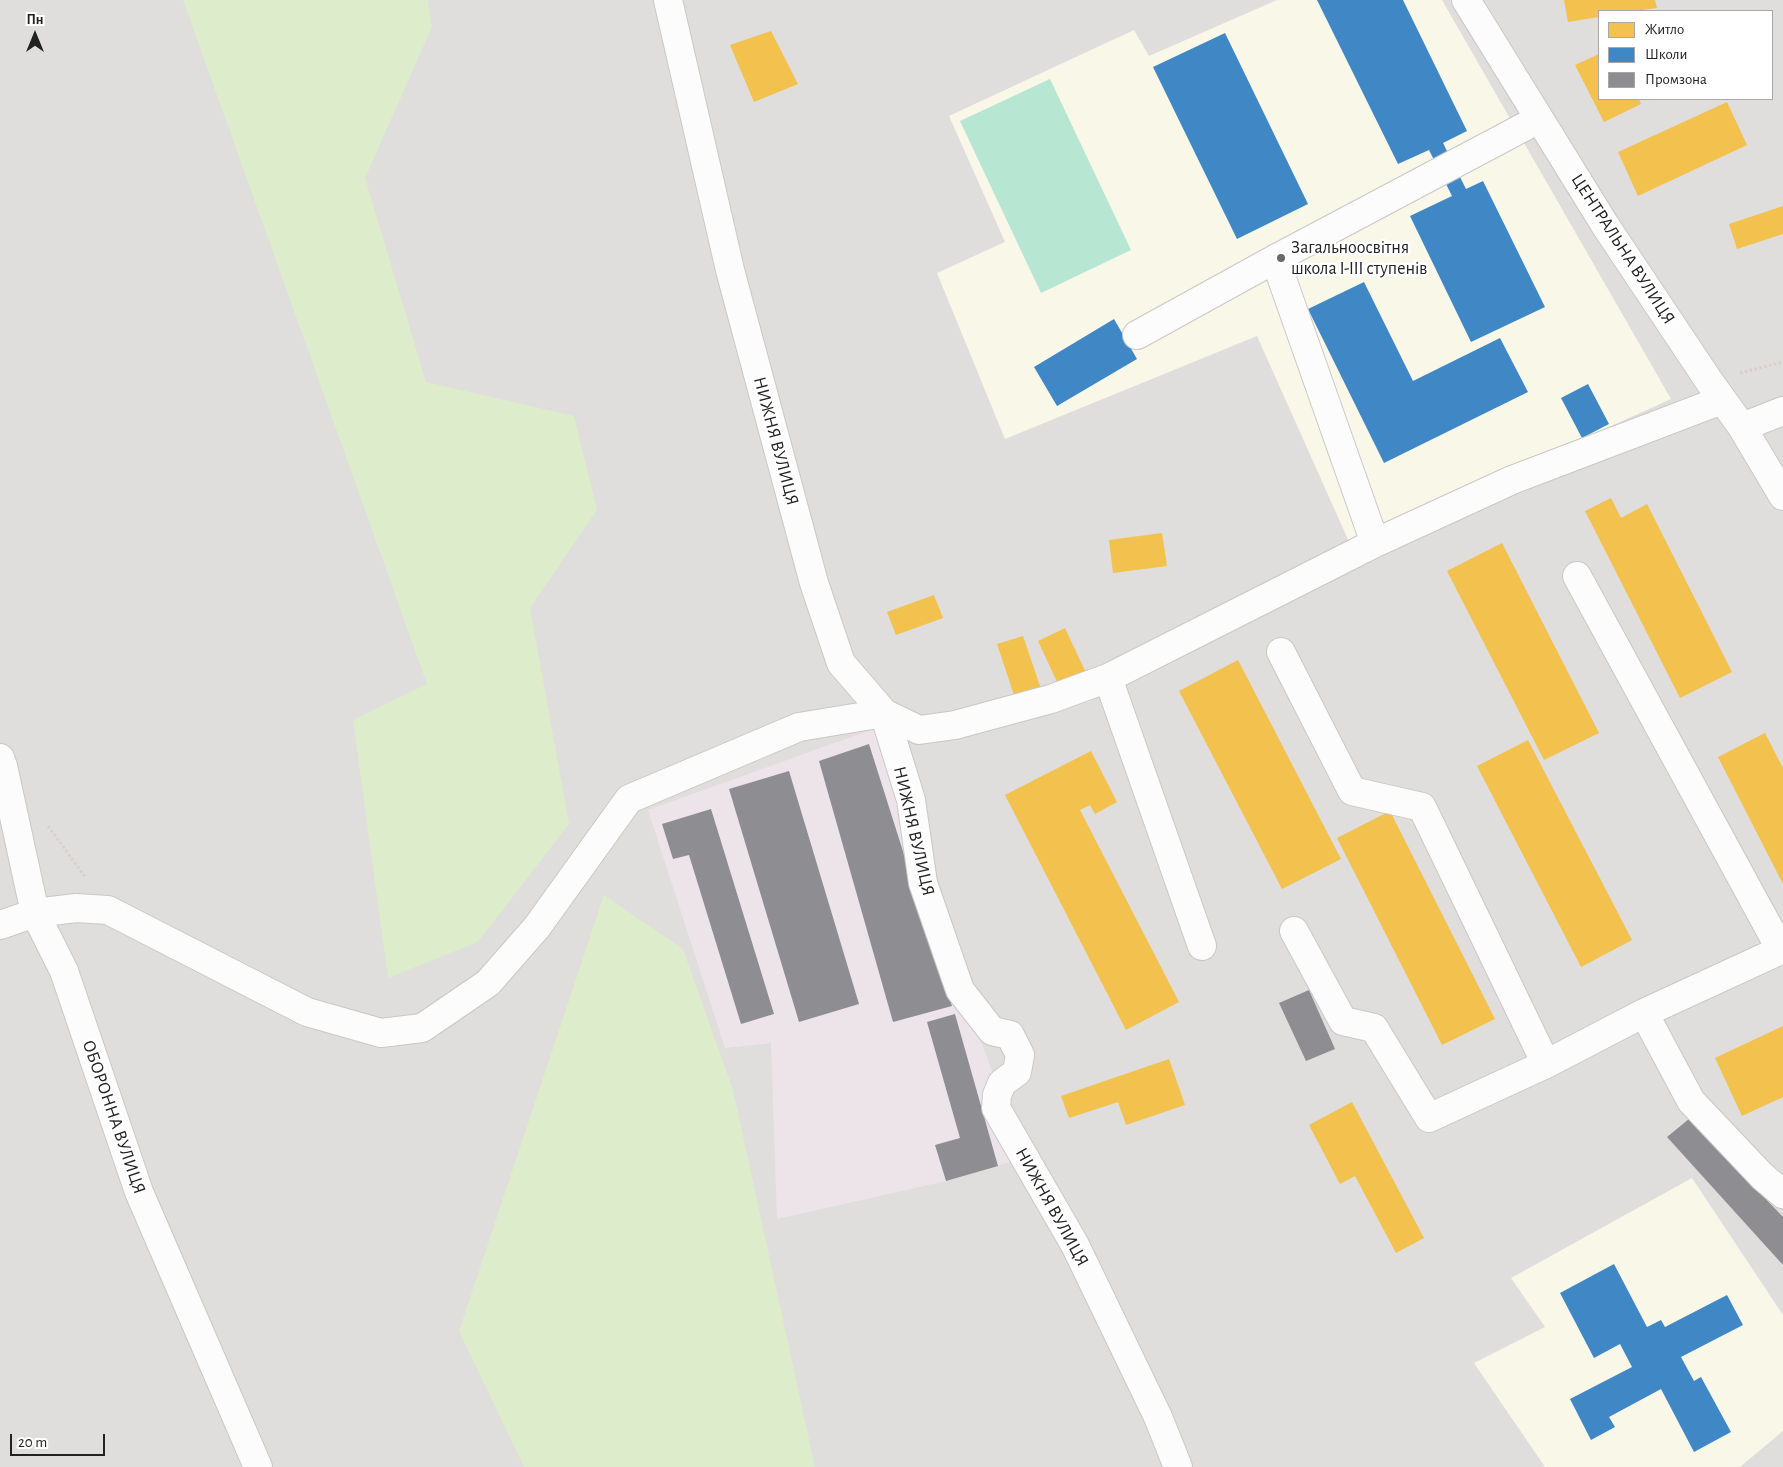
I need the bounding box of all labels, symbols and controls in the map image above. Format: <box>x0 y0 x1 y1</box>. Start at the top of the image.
north arrow <box>10 10 60 60</box>
legend <box>1598 10 1773 100</box>
text: Пн <box>26 13 44 27</box>
text: Житло <box>1645 22 1684 37</box>
text: Школи <box>1645 47 1687 62</box>
text: Промзона <box>1645 72 1707 87</box>
street label: ЦЕНТРАЛЬНА ВУЛИЦЯ <box>1566 170 1680 328</box>
place label: Загальноосвітня школа I-III ступенів <box>1291 237 1427 280</box>
marker: Загальноосвітня школа I-III ступенів <box>1275 252 1287 264</box>
street label: НИЖНЯ ВУЛИЦЯ <box>748 374 804 508</box>
street label: НИЖНЯ ВУЛИЦЯ <box>889 764 939 898</box>
street label: ОБОРОННА ВУЛИЦЯ <box>78 1037 150 1197</box>
street label: НИЖНЯ ВУЛИЦЯ <box>1010 1144 1094 1270</box>
scale bar <box>12 1424 108 1456</box>
text: 20 m <box>18 1435 47 1450</box>

